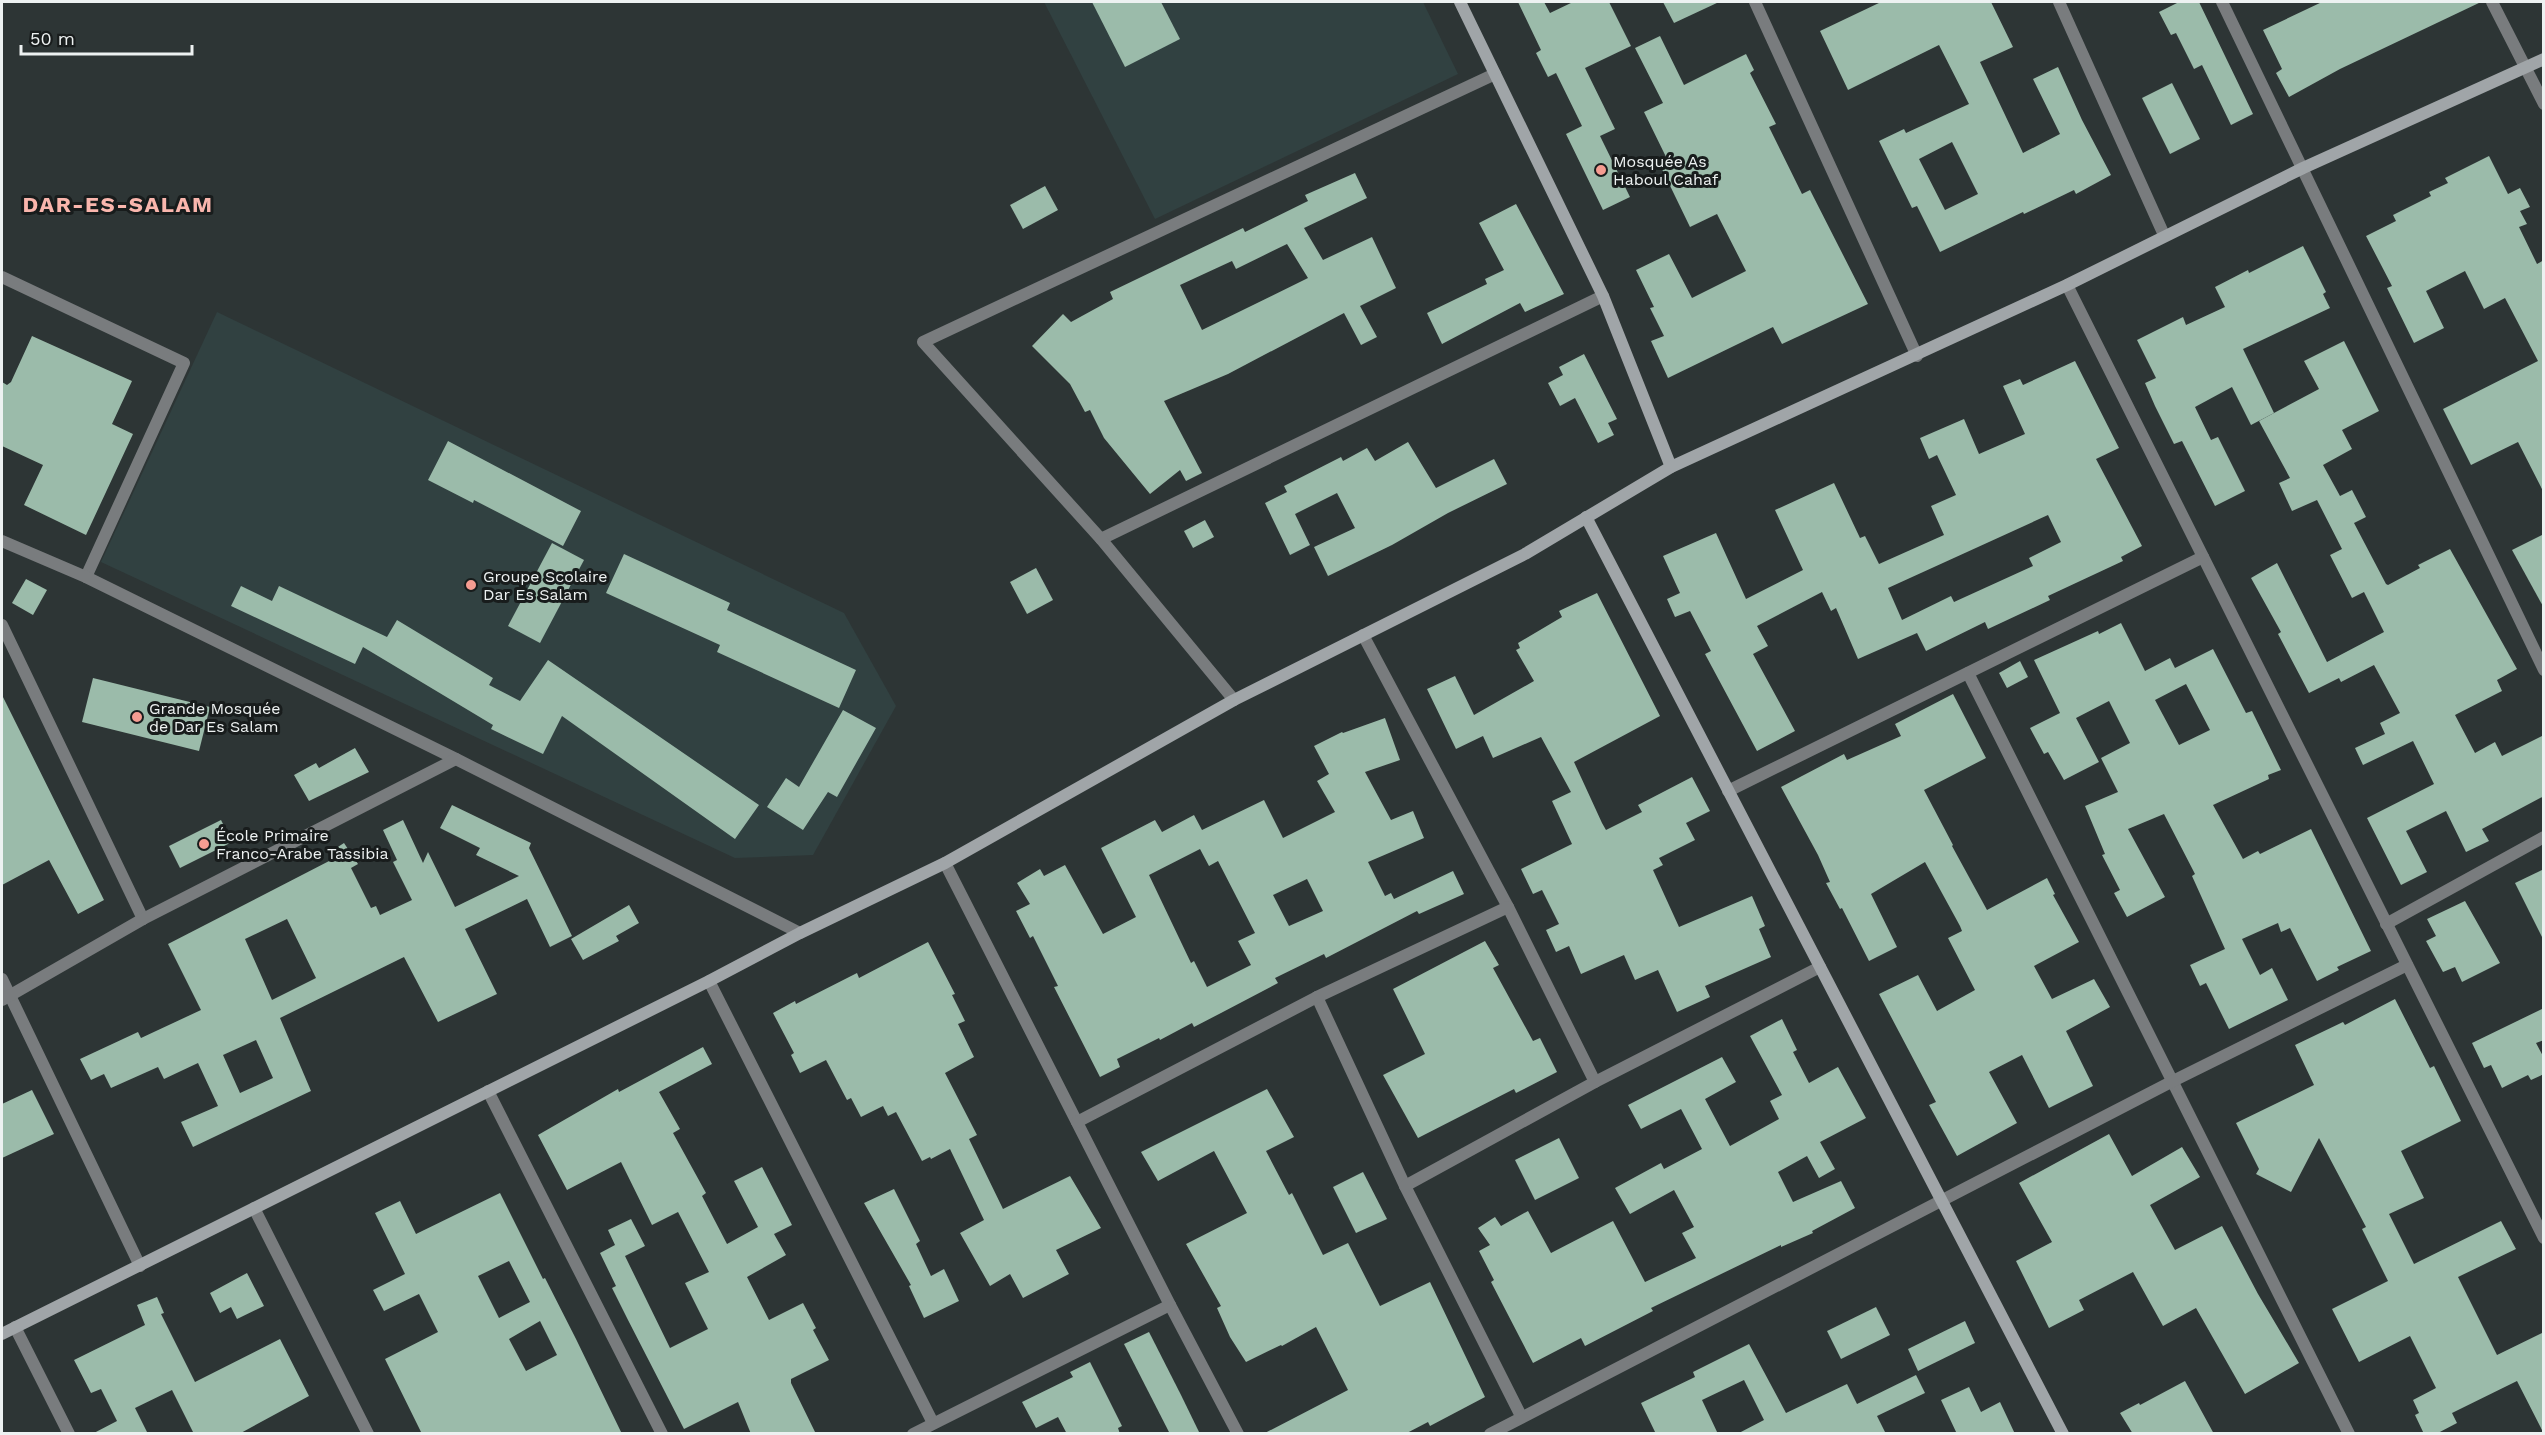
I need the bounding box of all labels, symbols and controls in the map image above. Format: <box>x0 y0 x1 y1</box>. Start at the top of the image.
scale bar <box>21 18 192 56</box>
text: 50 m <box>30 28 75 49</box>
place label: Mosquée As Haboul Cahaf <box>1613 152 1719 189</box>
marker: Mosquée As Haboul Cahaf <box>1594 163 1608 177</box>
district label: DAR-ES-SALAM <box>23 192 213 217</box>
place label: Groupe Scolaire Dar Es Salam <box>483 567 608 604</box>
marker: Groupe Scolaire Dar Es Salam <box>464 578 478 592</box>
place label: Grande Mosquée de Dar Es Salam <box>149 699 281 736</box>
marker: Grande Mosquée de Dar Es Salam <box>130 710 144 724</box>
place label: École Primaire Franco-Arabe Tassibia <box>216 826 389 863</box>
marker: École Primaire Franco-Arabe Tassibia <box>197 837 211 851</box>

